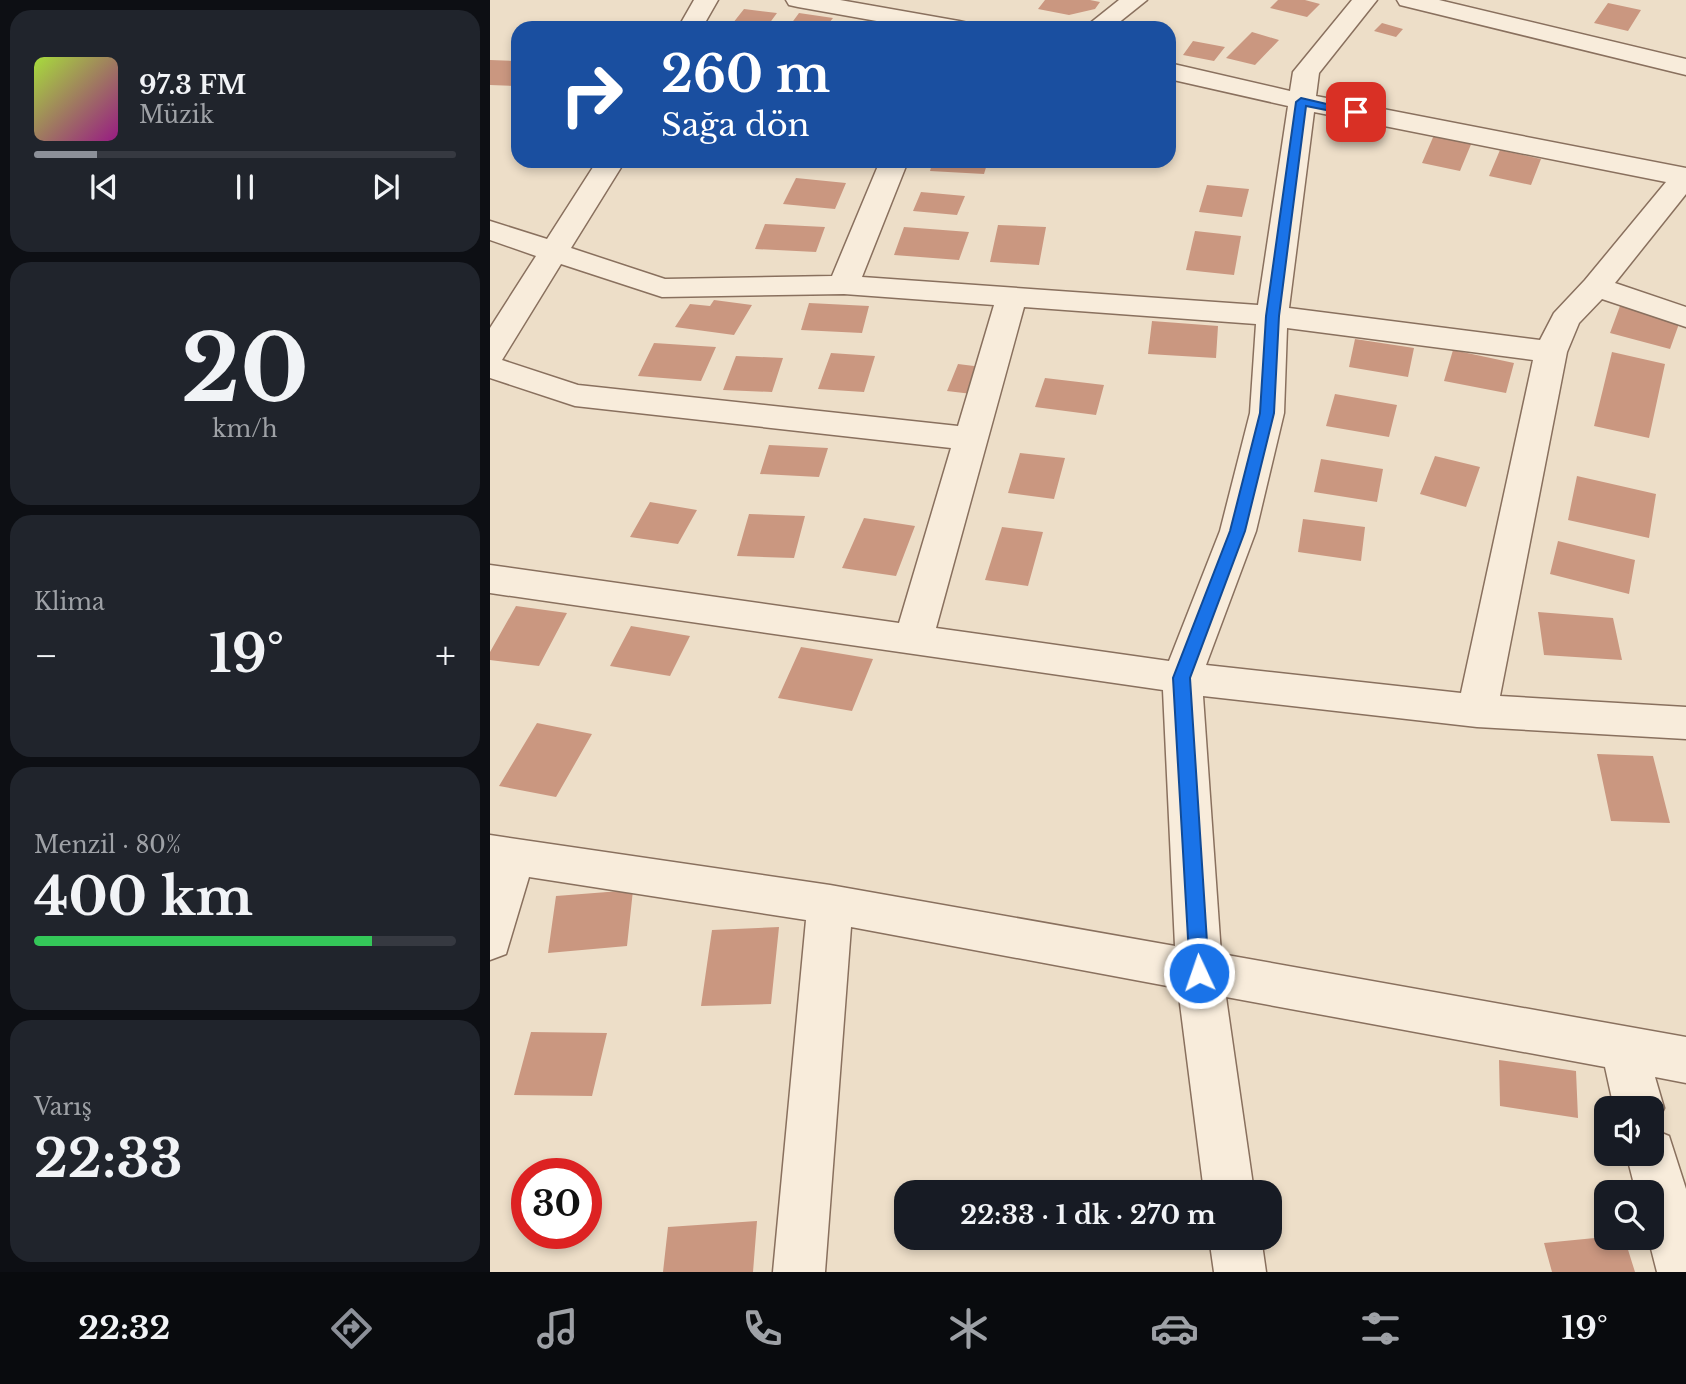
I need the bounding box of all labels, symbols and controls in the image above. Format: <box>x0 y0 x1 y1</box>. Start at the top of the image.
text: 260 m <box>661 44 830 105</box>
icon: right <box>546 49 637 140</box>
text: 97.3 FM <box>139 69 246 101</box>
pin <box>1326 82 1386 142</box>
icon: arrive <box>1337 93 1375 131</box>
text: Müzik <box>139 101 214 129</box>
text: Sağa dön <box>661 105 810 145</box>
icon: previous <box>85 168 123 206</box>
icon: pause <box>226 168 264 206</box>
icon: next <box>367 168 405 206</box>
text: 20 <box>181 313 309 426</box>
text: km/h <box>212 415 278 443</box>
text: Klima <box>34 588 105 616</box>
text: 19° <box>209 622 284 686</box>
text: − <box>34 632 58 679</box>
text: + <box>435 632 456 679</box>
text: Menzil · 80% <box>34 831 181 859</box>
text: 400 km <box>34 865 253 929</box>
position arrow <box>1162 936 1236 1010</box>
text: Varış <box>34 1093 92 1121</box>
map controls <box>1594 1096 1664 1250</box>
button: sound <box>1594 1096 1664 1166</box>
text: 22:33 <box>34 1127 183 1191</box>
speed limit sign: 30 <box>511 1158 602 1249</box>
button: search <box>1594 1180 1664 1250</box>
text: 22:33 · 1 dk · 270 m <box>960 1199 1216 1231</box>
icon: directions <box>327 1304 376 1353</box>
icon: music <box>533 1304 582 1353</box>
icon: phone <box>738 1304 787 1353</box>
icon: climate <box>944 1304 993 1353</box>
icon: car <box>1150 1304 1199 1353</box>
icon: filters <box>1356 1304 1405 1353</box>
text: 22:32 <box>78 1308 170 1348</box>
text: 19° <box>1561 1308 1608 1348</box>

